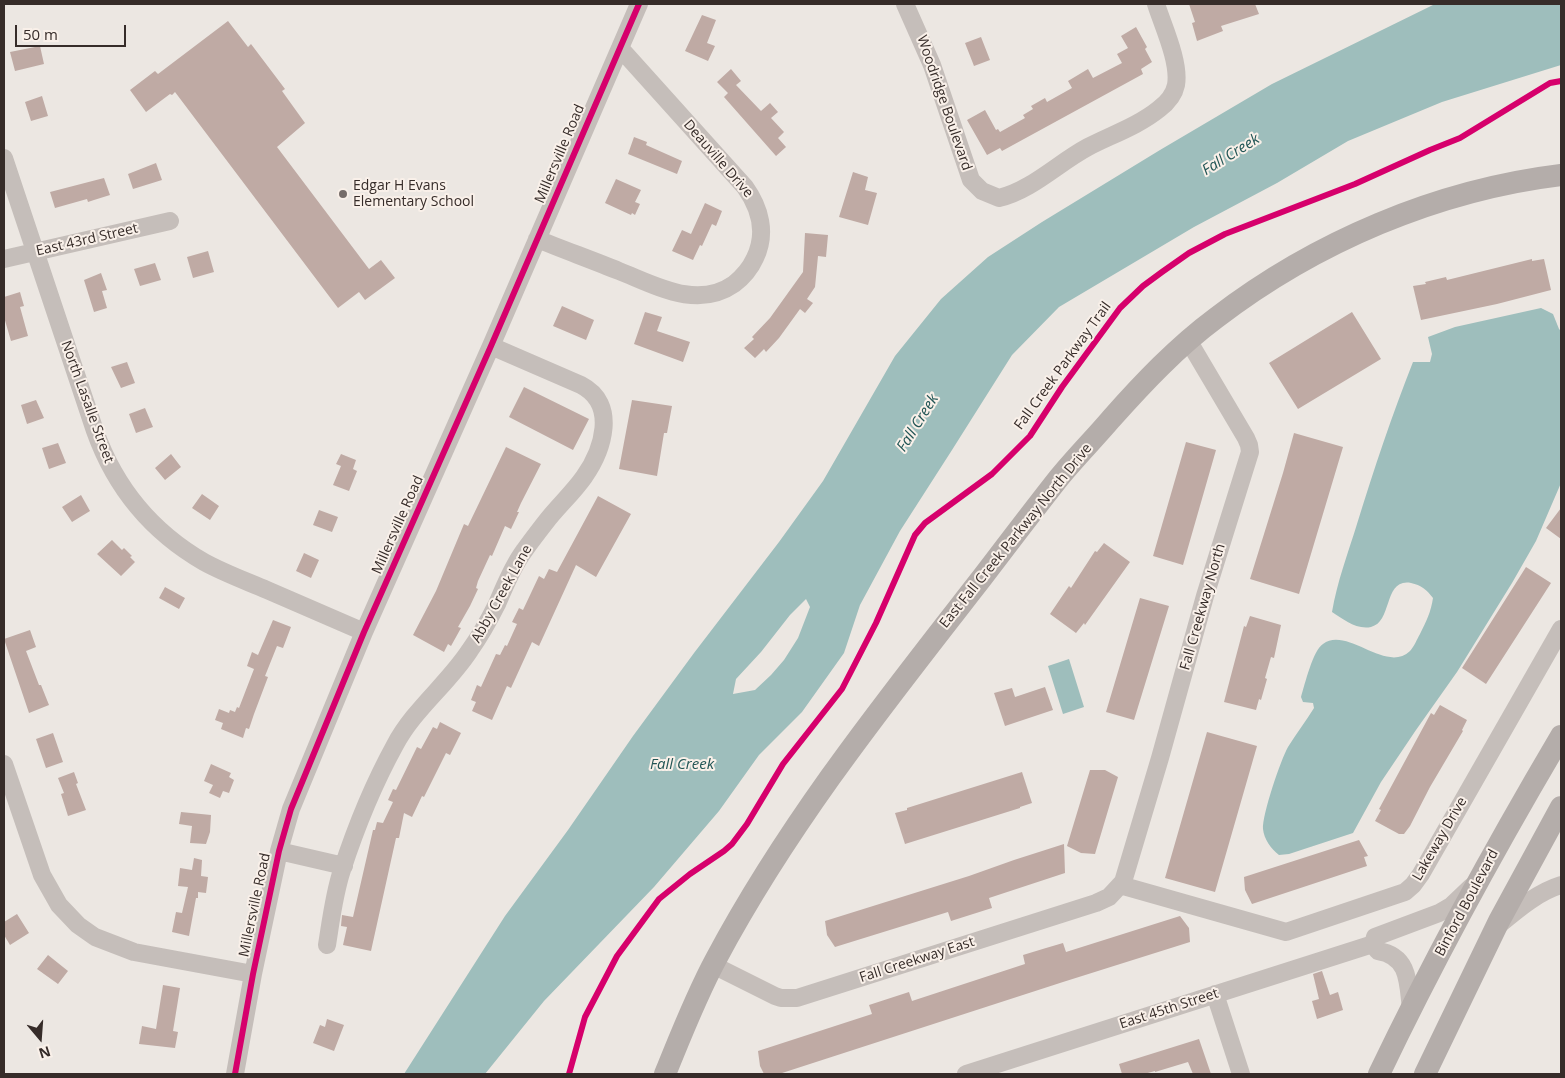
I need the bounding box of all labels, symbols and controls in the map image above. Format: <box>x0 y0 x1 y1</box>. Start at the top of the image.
scale bar <box>18 15 129 47</box>
text: 50 m <box>23 24 58 44</box>
street label: Woodridge Boulevard <box>913 33 975 173</box>
street label: Millersville Road <box>532 102 588 206</box>
street label: Deauville Drive <box>680 117 756 201</box>
water label: Fall Creek <box>1199 130 1263 180</box>
place label: Edgar H Evans Elementary School <box>353 178 474 210</box>
marker: Edgar H Evans Elementary School <box>337 188 349 200</box>
street label: East 43rd Street <box>34 220 140 260</box>
street label: Fall Creek Parkway Trail <box>1011 299 1115 433</box>
street label: North Lasalle Street <box>57 338 117 466</box>
water label: Fall Creek <box>893 391 943 455</box>
street label: East Fall Creek Parkway North Drive <box>936 440 1096 632</box>
street label: Millersville Road <box>369 473 427 577</box>
street label: Abby Creek Lane <box>468 542 536 646</box>
street label: Fall Creekway North <box>1177 542 1229 672</box>
water label: Fall Creek <box>650 756 714 774</box>
street label: Lakeway Drive <box>1409 794 1471 884</box>
street label: Binford Boulevard <box>1432 847 1502 959</box>
street label: Millersville Road <box>236 851 274 959</box>
street label: Fall Creekway East <box>857 933 977 987</box>
street label: East 45th Street <box>1117 985 1221 1033</box>
north arrow <box>15 1013 65 1063</box>
text: N <box>36 1042 53 1064</box>

